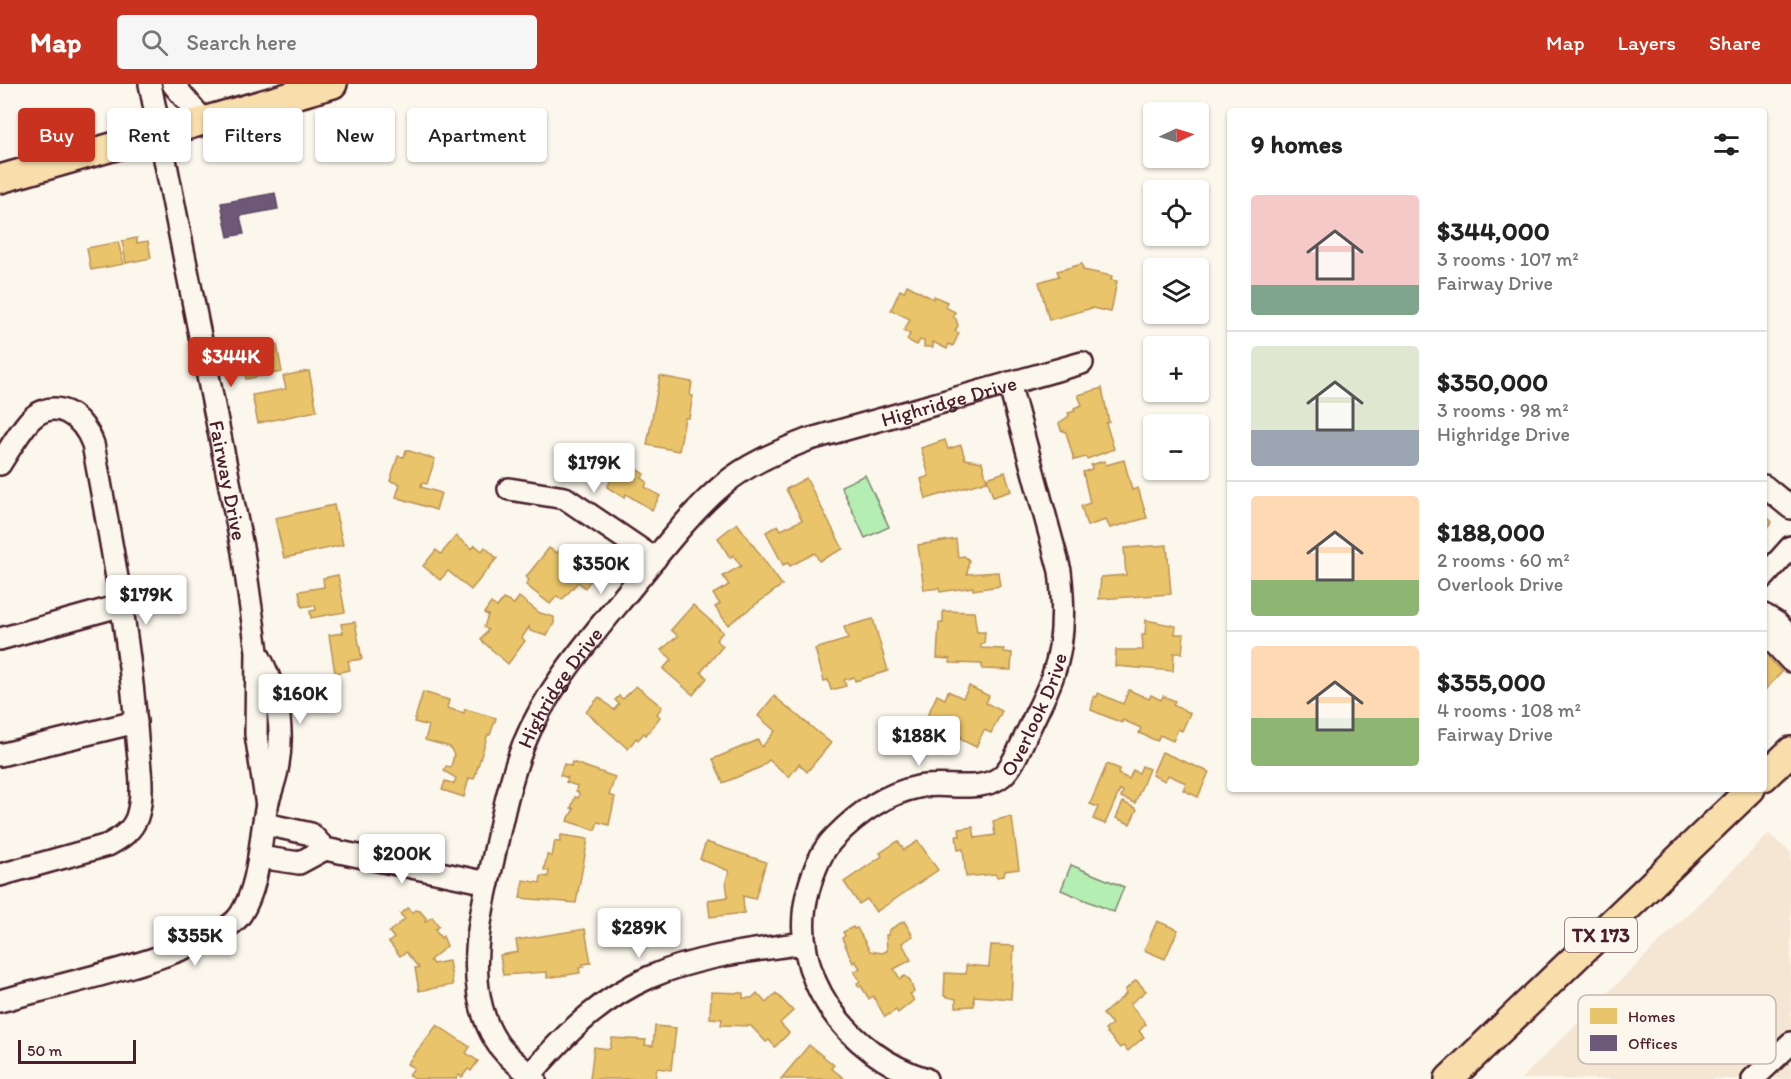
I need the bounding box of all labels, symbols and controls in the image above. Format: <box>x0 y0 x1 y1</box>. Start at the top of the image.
search box <box>117 15 537 69</box>
text: Map <box>30 25 81 59</box>
icon: search <box>138 26 171 59</box>
text: Search here <box>186 29 297 56</box>
text: Map <box>1546 30 1585 55</box>
text: Layers <box>1618 30 1676 55</box>
text: Share <box>1709 30 1761 55</box>
north arrow <box>1143 102 1209 168</box>
map controls <box>1143 102 1209 480</box>
chip: Buy <box>18 108 95 162</box>
chip: Rent <box>107 108 191 162</box>
chip: Filters <box>203 108 303 162</box>
chip: New <box>315 108 395 162</box>
chip: Apartment <box>407 108 547 162</box>
text: 9 homes <box>1251 128 1343 160</box>
icon: filters <box>1710 128 1743 161</box>
button: locate <box>1143 180 1209 246</box>
text: $344,000 <box>1437 215 1550 247</box>
icon: home <box>1299 219 1371 291</box>
text: 3 rooms · 107 m² <box>1437 247 1579 271</box>
button: layers <box>1143 258 1209 324</box>
text: Fairway Drive <box>1437 271 1553 295</box>
button: + <box>1143 336 1209 402</box>
pin: $344K <box>189 337 273 388</box>
text: $344K <box>202 344 260 368</box>
text: $350,000 <box>1437 366 1548 398</box>
street label: Highridge Drive <box>878 369 1019 431</box>
icon: home <box>1299 370 1371 442</box>
text: 3 rooms · 98 m² <box>1437 398 1569 422</box>
button: − <box>1143 414 1209 480</box>
street label: Fairway Drive <box>205 418 253 543</box>
text: Highridge Drive <box>1437 422 1570 446</box>
pin: $179K <box>552 443 636 494</box>
text: $179K <box>568 450 620 474</box>
text: $188,000 <box>1437 516 1545 548</box>
icon: home <box>1299 520 1371 592</box>
pin: $350K <box>559 544 643 595</box>
text: 2 rooms · 60 m² <box>1437 548 1570 572</box>
text: $350K <box>573 551 629 575</box>
text: Overlook Drive <box>1437 572 1563 596</box>
pin: $179K <box>104 575 188 626</box>
text: $179K <box>120 582 172 606</box>
street label: Highridge Drive <box>511 621 607 751</box>
street label: Overlook Drive <box>995 650 1071 781</box>
text: $355,000 <box>1437 666 1546 698</box>
icon: home <box>1299 670 1371 742</box>
pin: $160K <box>258 674 342 725</box>
text: $160K <box>272 681 328 705</box>
text: 4 rooms · 108 m² <box>1437 698 1581 722</box>
pin: $188K <box>877 716 961 767</box>
text: Fairway Drive <box>1437 722 1553 746</box>
text: $188K <box>892 723 946 747</box>
pin: $200K <box>360 834 444 885</box>
text: $200K <box>373 841 431 865</box>
pin: $289K <box>597 908 681 959</box>
text: $289K <box>612 915 666 939</box>
pin: $355K <box>153 916 237 967</box>
road number: TX 173 <box>1565 918 1637 952</box>
text: $355K <box>168 923 222 947</box>
legend <box>1578 995 1776 1064</box>
text: Homes <box>1628 1007 1675 1026</box>
text: Offices <box>1628 1034 1678 1053</box>
scale bar <box>18 1037 136 1064</box>
text: 50 m <box>27 1041 62 1060</box>

